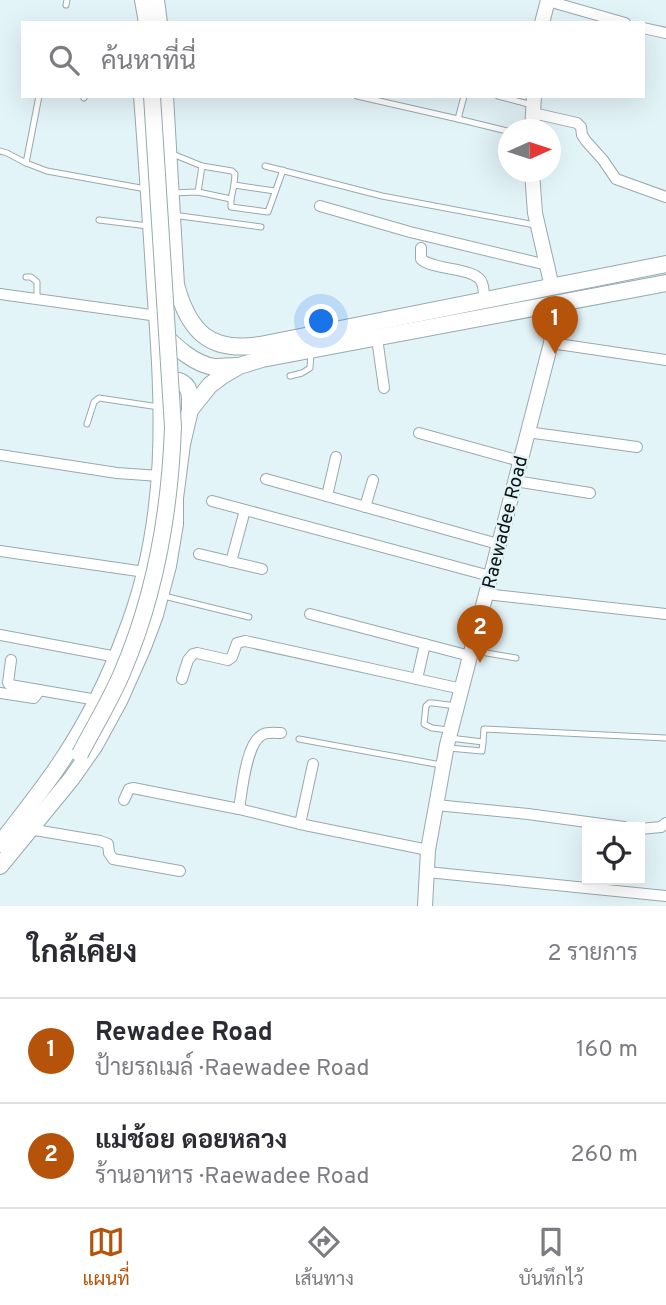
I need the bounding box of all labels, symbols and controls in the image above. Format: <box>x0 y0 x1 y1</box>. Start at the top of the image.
search box <box>21 21 645 98</box>
icon: search <box>45 41 83 79</box>
text: ค้นหาที่นี่ <box>101 46 196 79</box>
north arrow <box>498 119 561 182</box>
pin: 1 <box>532 296 578 354</box>
your location <box>304 304 338 338</box>
street label: Raewadee Road <box>478 453 534 592</box>
pin: 2 <box>457 605 503 663</box>
map controls <box>582 822 645 885</box>
button: locate <box>582 822 645 885</box>
text: ใกล้เคียง <box>28 936 137 973</box>
text: 2 รายการ <box>548 940 638 969</box>
text: Rewadee Road <box>95 1017 273 1050</box>
text: 1 <box>46 1036 56 1065</box>
text: 160 m <box>576 1036 638 1065</box>
text: ป้ายรถเมล์ · Raewadee Road <box>95 1055 369 1084</box>
text: แม่ช้อย ดอยหลวง <box>95 1125 287 1158</box>
text: 2 <box>44 1141 58 1170</box>
text: 260 m <box>571 1141 638 1170</box>
text: ร้านอาหาร · Raewadee Road <box>95 1163 369 1192</box>
tab: แผนที่ <box>82 1223 130 1292</box>
tab: เส้นทาง <box>295 1223 354 1292</box>
tab: บันทึกไว้ <box>519 1223 584 1292</box>

